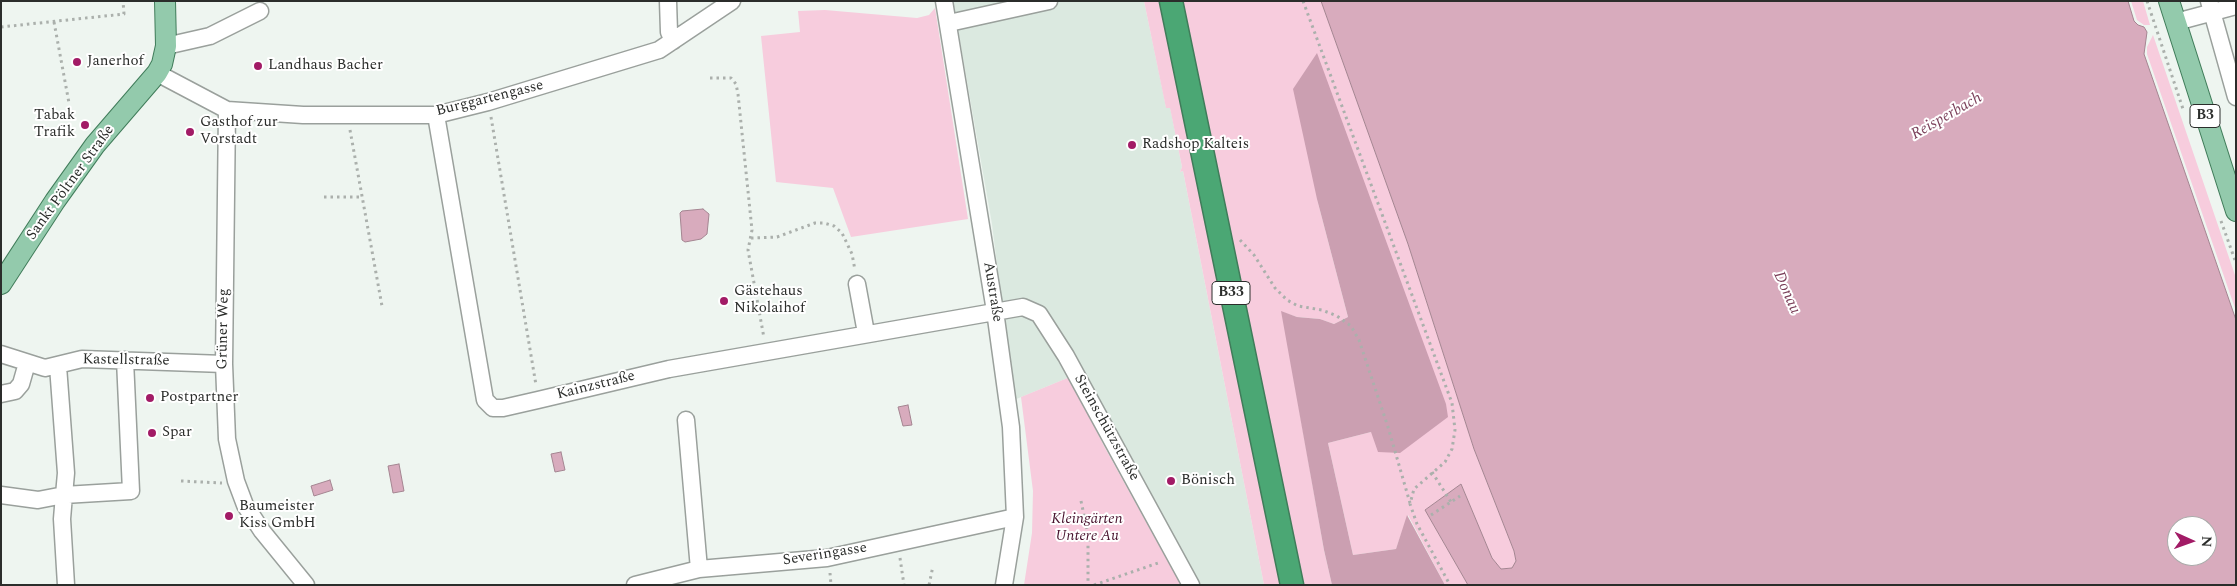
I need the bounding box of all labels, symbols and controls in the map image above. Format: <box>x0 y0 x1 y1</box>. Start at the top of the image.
place label: Janerhof <box>87 53 144 71</box>
marker: Janerhof <box>71 56 83 68</box>
place label: Landhaus Bacher <box>268 57 383 75</box>
marker: Landhaus Bacher <box>252 60 264 72</box>
street label: Burggartengasse <box>434 77 546 121</box>
water label: Reisperbach <box>1908 89 1986 145</box>
road number: B3 <box>2190 104 2220 128</box>
place label: Tabak Trafik <box>34 107 75 142</box>
place label: Gasthof zur Vorstadt <box>200 114 278 149</box>
marker: Tabak Trafik <box>79 119 91 131</box>
street label: Sankt Pöltner Straße <box>23 122 119 244</box>
marker: Gasthof zur Vorstadt <box>184 126 196 138</box>
place label: Radshop Kalteis <box>1142 136 1249 154</box>
marker: Radshop Kalteis <box>1126 139 1138 151</box>
street label: Austraße <box>978 261 1006 323</box>
water label: Donau <box>1768 269 1804 317</box>
road number: B33 <box>1212 282 1250 304</box>
place label: Gästehaus Nikolaihof <box>734 283 805 318</box>
street label: Grüner Weg <box>214 288 234 370</box>
marker: Gästehaus Nikolaihof <box>718 295 730 307</box>
street label: Kastellstraße <box>82 351 170 371</box>
street label: Kainzstraße <box>555 368 637 404</box>
street label: Steinschützstraße <box>1069 372 1143 484</box>
place label: Postpartner <box>160 389 238 407</box>
marker: Postpartner <box>144 392 156 404</box>
place label: Spar <box>162 424 192 442</box>
marker: Spar <box>146 427 158 439</box>
place label: Bönisch <box>1181 472 1235 490</box>
marker: Bönisch <box>1165 475 1177 487</box>
place label: Baumeister Kiss GmbH <box>239 498 316 533</box>
marker: Baumeister Kiss GmbH <box>223 510 235 522</box>
park label: Kleingärten Untere Au <box>1051 511 1123 546</box>
north arrow <box>2167 516 2217 566</box>
text: N <box>2196 535 2217 548</box>
street label: Severingasse <box>782 539 868 571</box>

